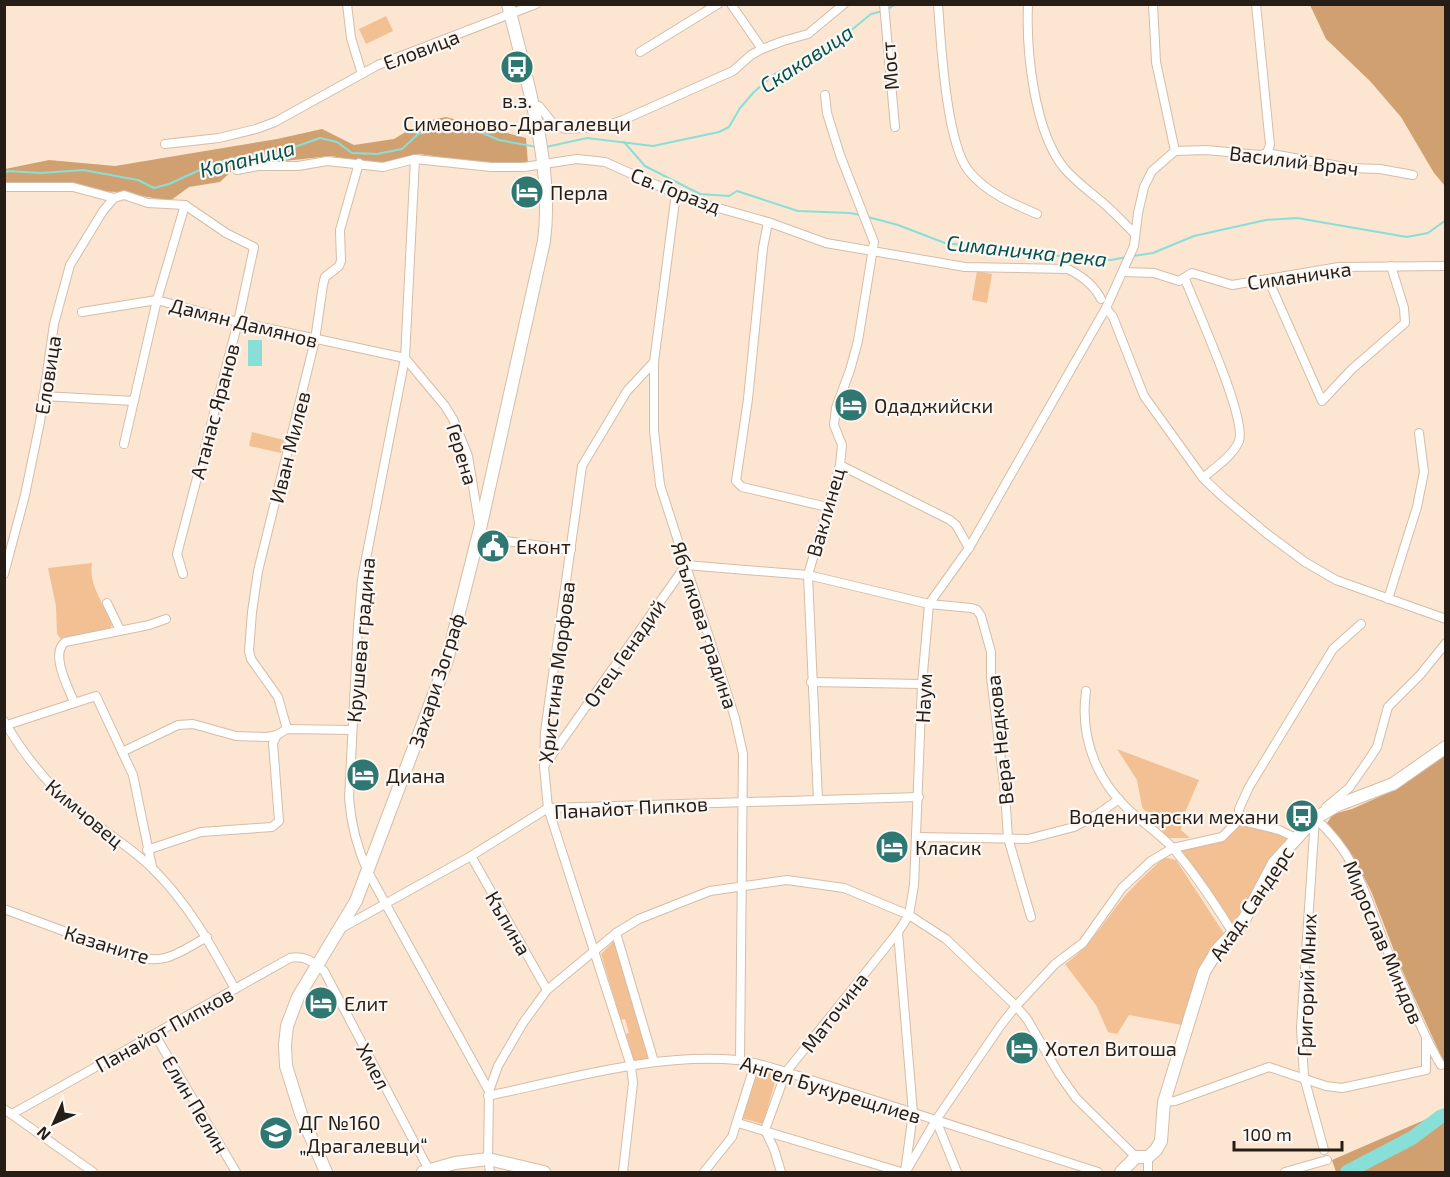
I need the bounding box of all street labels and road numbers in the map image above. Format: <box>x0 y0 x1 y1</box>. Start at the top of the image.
street label: Еловица <box>380 24 462 74</box>
street label: Мост <box>875 41 903 91</box>
street label: Василий Врач <box>1228 140 1360 180</box>
street label: Св. Горазд <box>628 162 724 218</box>
street label: Симаничка <box>1245 256 1353 294</box>
street label: Дамян Дамянов <box>168 292 320 352</box>
street label: Еловица <box>29 334 65 416</box>
street label: Атанас Яранов <box>184 341 244 481</box>
street label: Иван Милев <box>264 389 314 505</box>
street label: Герена <box>442 420 484 488</box>
street label: Ваклинец <box>801 465 849 559</box>
street label: Ябълкова градина <box>667 538 743 712</box>
street label: Крушева градина <box>341 556 380 724</box>
street label: Христина Морфова <box>533 580 579 764</box>
street label: Отец Генадий <box>578 594 670 712</box>
street label: Захари Зограф <box>403 610 469 750</box>
street label: Наум <box>910 672 937 724</box>
street label: Вера Недкова <box>980 674 1018 806</box>
street label: Кимчовец <box>41 773 129 853</box>
street label: Панайот Пипков <box>553 791 709 823</box>
street label: Акад. Сандерс <box>1204 841 1298 965</box>
street label: Мирослав Миндов <box>1339 857 1429 1027</box>
street label: Къпина <box>481 887 537 959</box>
street label: Григорий Мних <box>1292 913 1321 1057</box>
street label: Казаните <box>61 920 153 968</box>
street label: Маточина <box>795 967 873 1057</box>
street label: Панайот Пипков <box>91 981 237 1077</box>
street label: Хмел <box>352 1039 396 1093</box>
street label: Ангел Букурещлиев <box>738 1050 924 1129</box>
street label: Елин Пелин <box>158 1051 234 1157</box>

